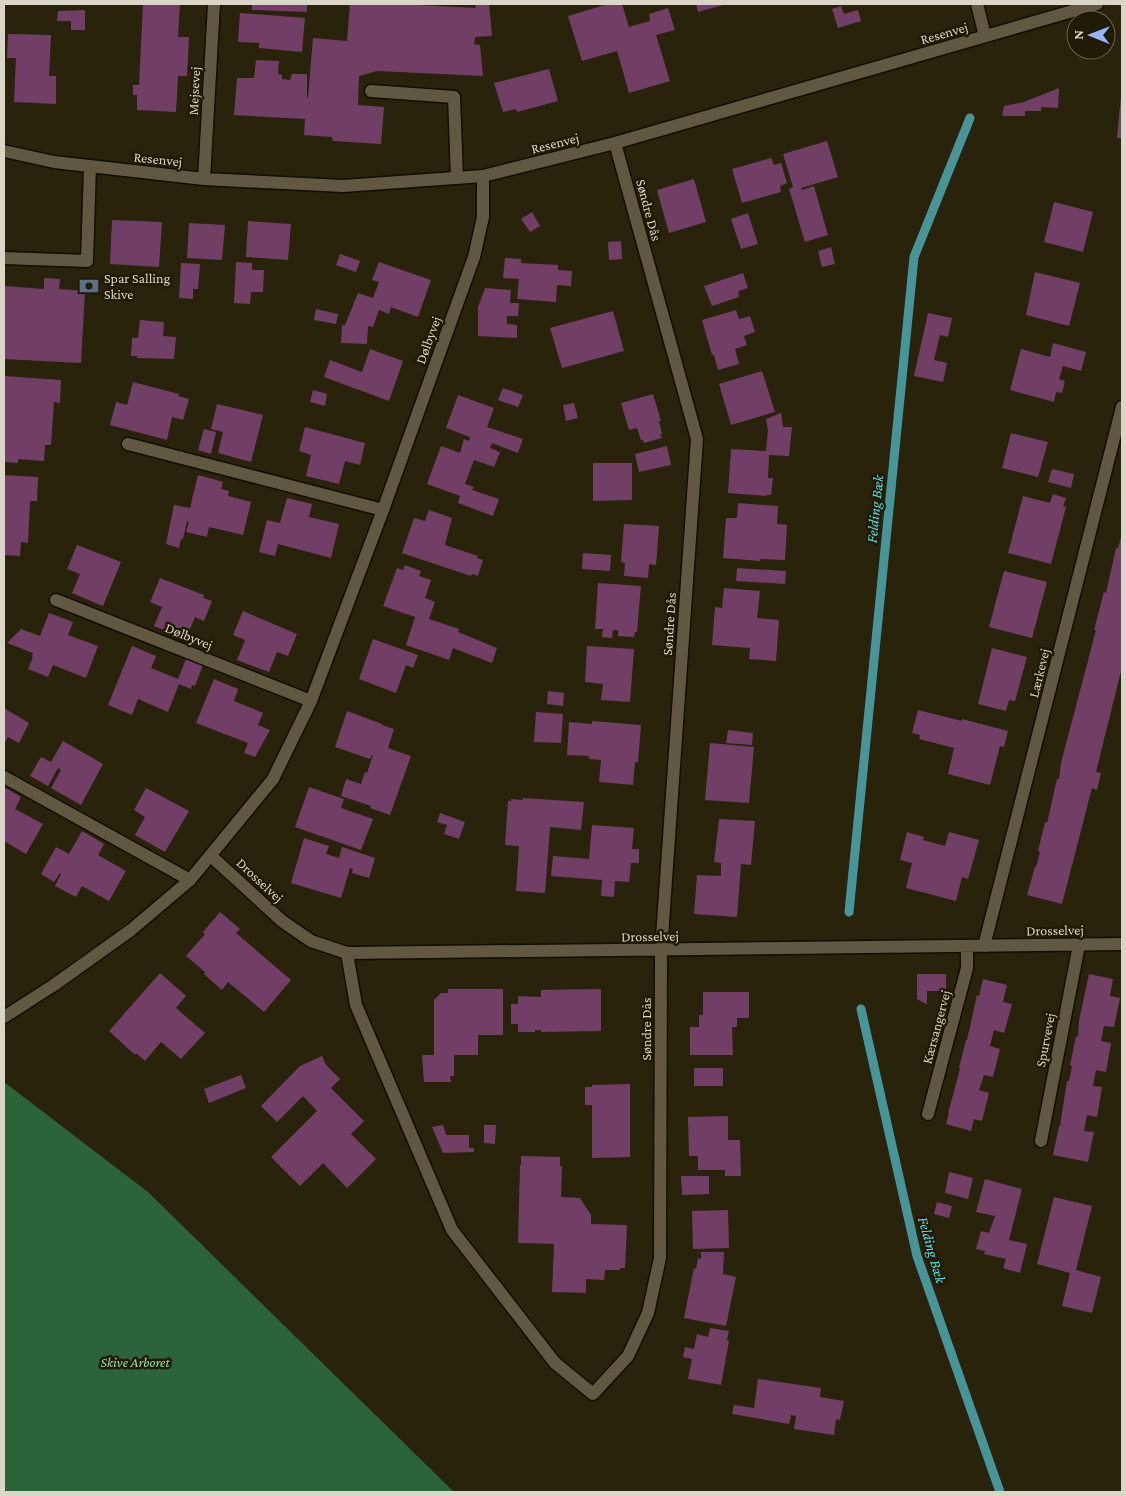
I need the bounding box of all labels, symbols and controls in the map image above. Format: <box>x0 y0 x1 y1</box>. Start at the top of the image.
north arrow <box>1066 10 1116 60</box>
street label: Resenvej <box>918 19 970 48</box>
text: N <box>1070 29 1086 40</box>
street label: Mejsevej <box>185 66 204 116</box>
street label: Resenvej <box>529 129 581 158</box>
street label: Resenvej <box>133 148 183 171</box>
street label: Søndre Dås <box>633 177 665 243</box>
place label: Spar Salling Skive <box>104 270 171 302</box>
bank icon: Spar Salling Skive <box>78 275 100 297</box>
street label: Dølbyvej <box>412 314 445 366</box>
water label: Felding Bæk <box>863 473 888 544</box>
street label: Søndre Dås <box>659 592 679 656</box>
street label: Dølbyvej <box>163 619 215 654</box>
street label: Lærkevej <box>1025 647 1054 699</box>
street label: Drosselvej <box>233 854 287 906</box>
street label: Drosselvej <box>1026 921 1084 940</box>
street label: Drosselvej <box>621 927 679 946</box>
street label: Kærsangervej <box>918 988 954 1066</box>
street label: Søndre Dås <box>638 997 654 1061</box>
street label: Spurvevej <box>1032 1012 1059 1069</box>
water label: Felding Bæk <box>914 1215 949 1287</box>
park label: Skive Arboret <box>100 1354 170 1370</box>

